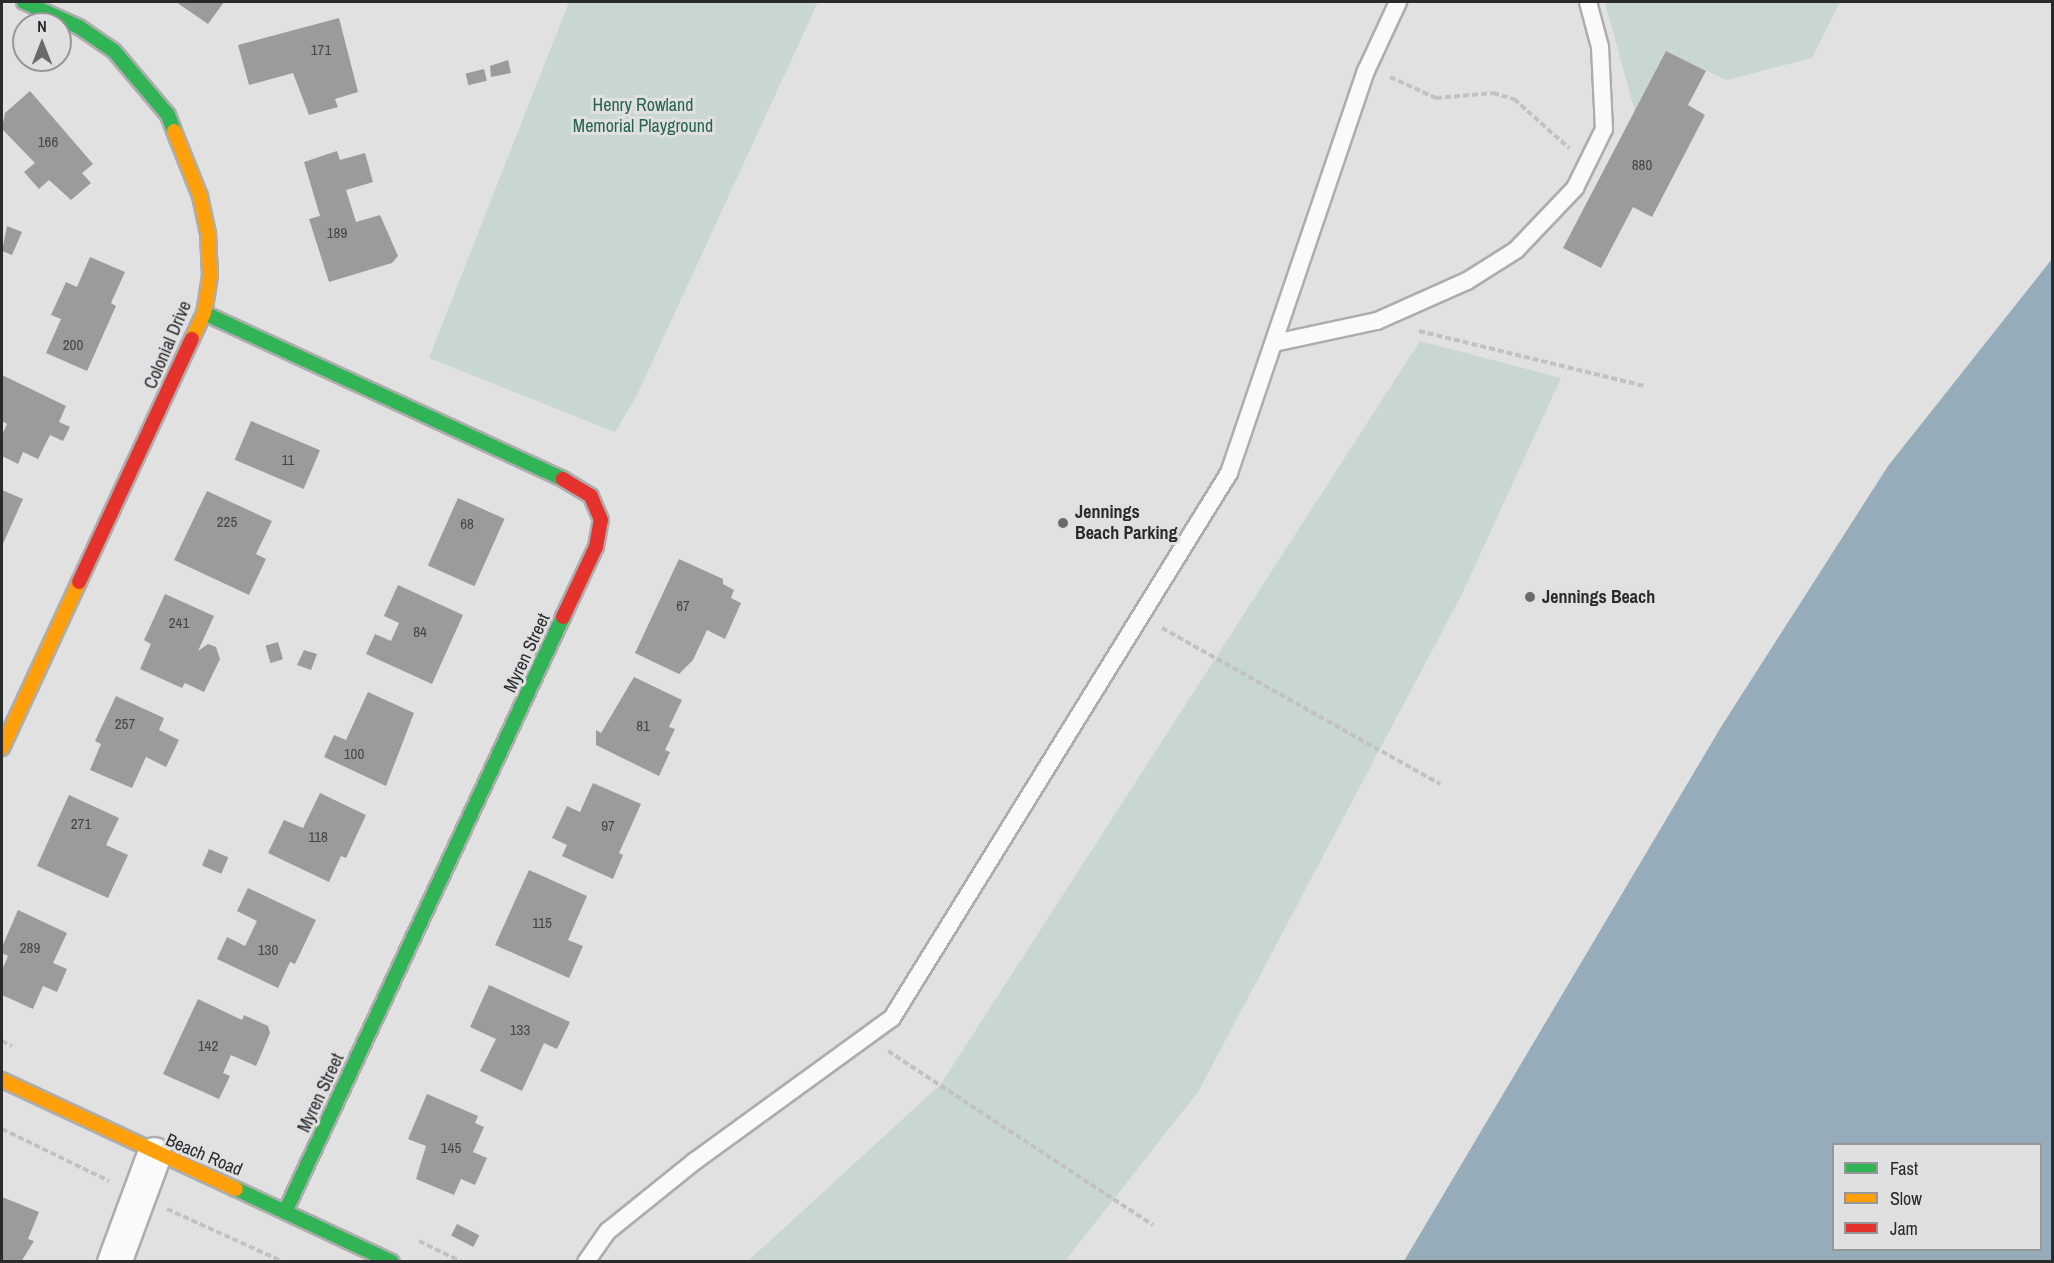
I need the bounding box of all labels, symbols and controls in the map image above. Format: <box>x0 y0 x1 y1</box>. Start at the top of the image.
north arrow <box>12 12 72 72</box>
text: N <box>37 15 47 37</box>
house number: 171 <box>311 41 331 59</box>
park label: Henry Rowland Memorial Playground <box>573 95 713 138</box>
house number: 166 <box>38 133 58 151</box>
house number: 880 <box>1632 156 1652 174</box>
house number: 189 <box>327 224 347 242</box>
street label: Colonial Drive <box>140 298 196 392</box>
house number: 200 <box>63 336 83 354</box>
house number: 11 <box>282 451 294 469</box>
place label: Jennings Beach Parking <box>1075 502 1178 544</box>
house number: 225 <box>217 513 237 531</box>
house number: 68 <box>460 515 474 533</box>
marker: Jennings Beach Parking <box>1056 516 1070 530</box>
place label: Jennings Beach <box>1542 586 1655 608</box>
marker: Jennings Beach <box>1523 590 1537 604</box>
house number: 67 <box>676 597 690 615</box>
street label: Myren Street <box>499 610 555 696</box>
house number: 241 <box>169 614 189 632</box>
house number: 84 <box>413 623 427 641</box>
house number: 257 <box>115 715 135 733</box>
house number: 81 <box>636 717 650 735</box>
house number: 100 <box>344 745 364 763</box>
house number: 271 <box>71 815 91 833</box>
house number: 97 <box>601 817 615 835</box>
house number: 118 <box>308 828 328 846</box>
house number: 115 <box>532 914 552 932</box>
house number: 289 <box>20 939 40 957</box>
house number: 130 <box>258 941 278 959</box>
house number: 133 <box>510 1021 530 1039</box>
house number: 142 <box>198 1037 218 1055</box>
street label: Myren Street <box>293 1050 349 1136</box>
street label: Beach Road <box>162 1129 246 1181</box>
house number: 145 <box>441 1139 461 1157</box>
legend <box>1832 1143 2042 1251</box>
text: Fast <box>1890 1156 1918 1181</box>
text: Slow <box>1890 1186 1922 1211</box>
text: Jam <box>1890 1216 1918 1241</box>

